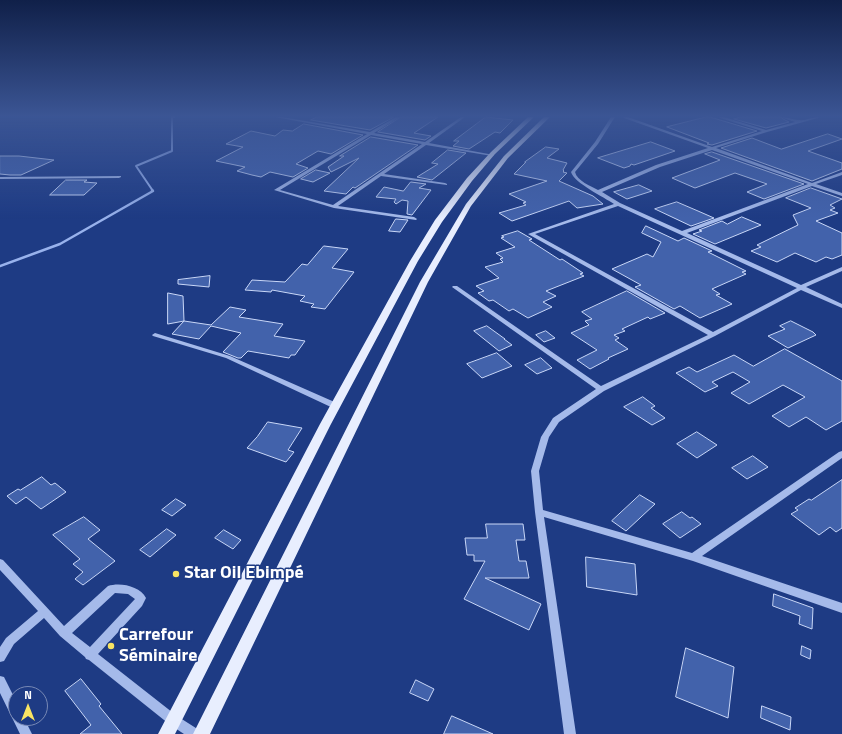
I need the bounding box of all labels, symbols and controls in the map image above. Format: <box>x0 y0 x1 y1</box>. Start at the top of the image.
place label: Star Oil Ebimpé <box>184 563 304 585</box>
marker: Star Oil Ebimpé <box>171 569 181 579</box>
place label: Carrefour Séminaire <box>119 625 197 668</box>
marker: Carrefour Séminaire <box>106 641 116 651</box>
north arrow <box>8 686 48 726</box>
text: N <box>24 687 32 703</box>

